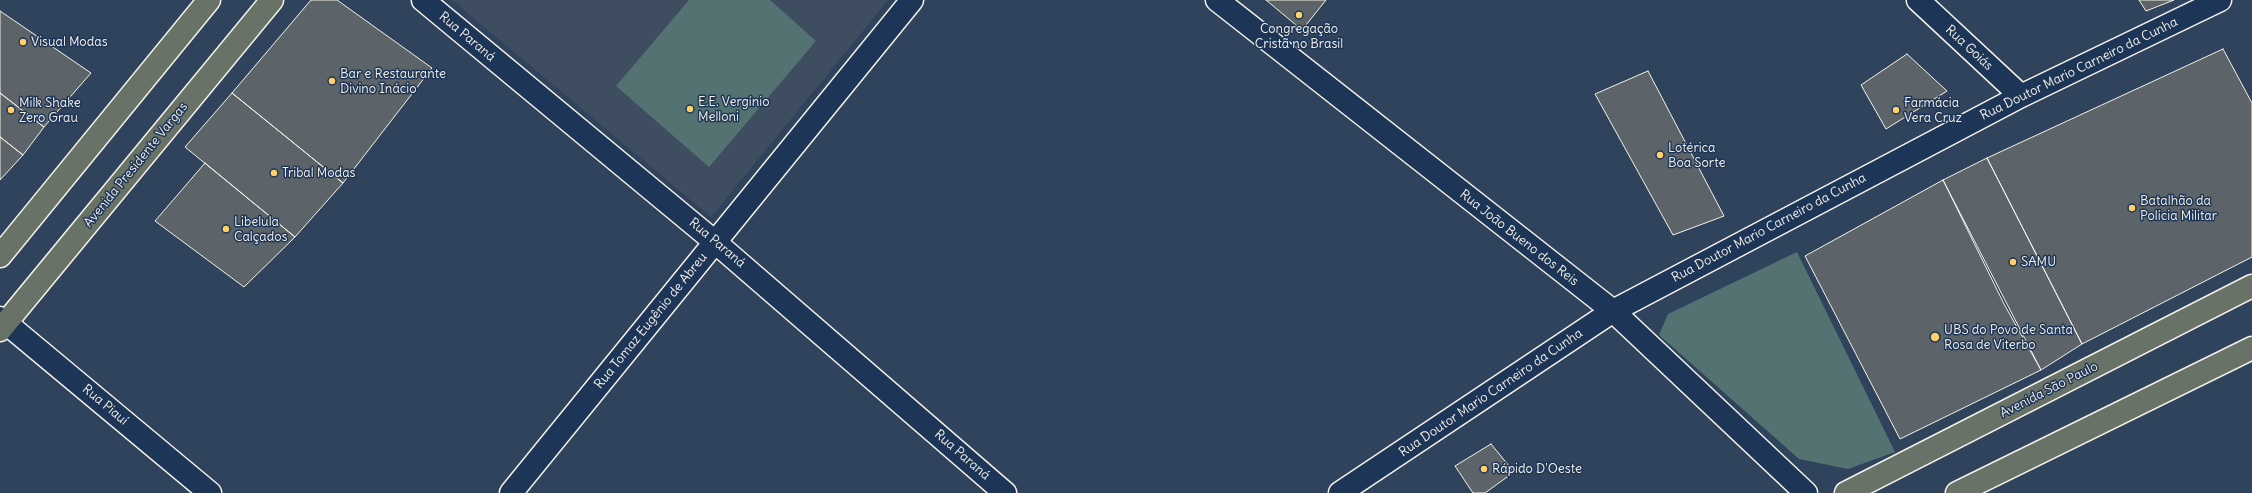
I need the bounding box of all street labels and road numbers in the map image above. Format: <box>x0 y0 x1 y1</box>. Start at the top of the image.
street label: Rua Paraná <box>436 9 498 65</box>
street label: Rua Doutor Mario Carneiro da Cunha <box>1978 14 2180 124</box>
street label: Rua Goiás <box>1942 22 1996 74</box>
street label: Avenida Presidente Vargas <box>81 100 191 230</box>
street label: Rua Doutor Mario Carneiro da Cunha <box>1669 170 1869 286</box>
street label: Rua João Bueno dos Reis <box>1456 187 1582 289</box>
street label: Rua Paraná <box>686 215 748 271</box>
street label: Rua Tomaz Eugênio de Abreu <box>591 250 711 392</box>
street label: Rua Doutor Mario Carneiro da Cunha <box>1396 326 1586 460</box>
street label: Avenida São Paulo <box>1997 359 2101 421</box>
street label: Rua Piauí <box>79 381 131 429</box>
street label: Rua Paraná <box>931 427 993 483</box>

